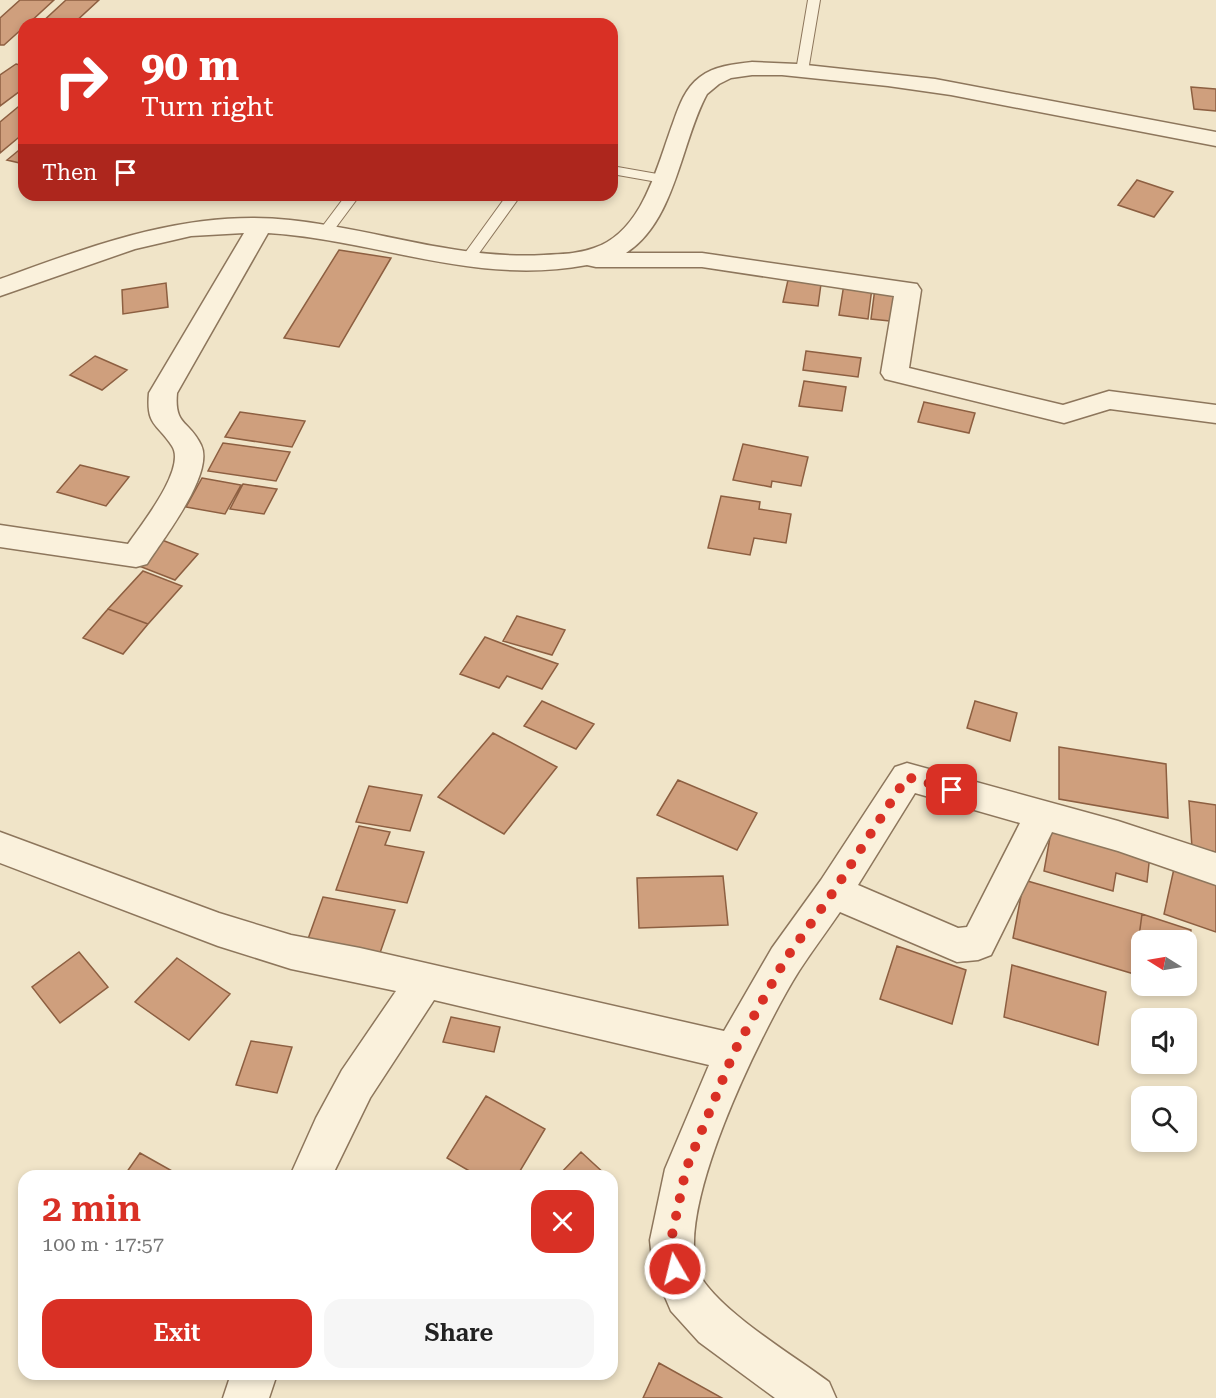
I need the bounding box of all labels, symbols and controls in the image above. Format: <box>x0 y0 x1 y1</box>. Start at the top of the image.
text: 90 m <box>141 41 239 90</box>
icon: right <box>42 42 120 120</box>
text: Turn right <box>141 91 274 123</box>
icon: arrive <box>109 156 142 189</box>
text: Then <box>42 160 97 185</box>
pin <box>926 764 977 815</box>
icon: arrive <box>935 773 968 806</box>
north arrow <box>1131 930 1197 996</box>
map controls <box>1131 930 1197 1152</box>
button: sound <box>1131 1008 1197 1074</box>
button: search <box>1131 1086 1197 1152</box>
text: 2 min <box>42 1188 141 1230</box>
button: close <box>531 1190 594 1253</box>
text: 100 m · 17:57 <box>42 1232 164 1256</box>
position arrow <box>643 1237 707 1301</box>
button: Exit <box>42 1299 312 1368</box>
button: Share <box>324 1299 594 1368</box>

